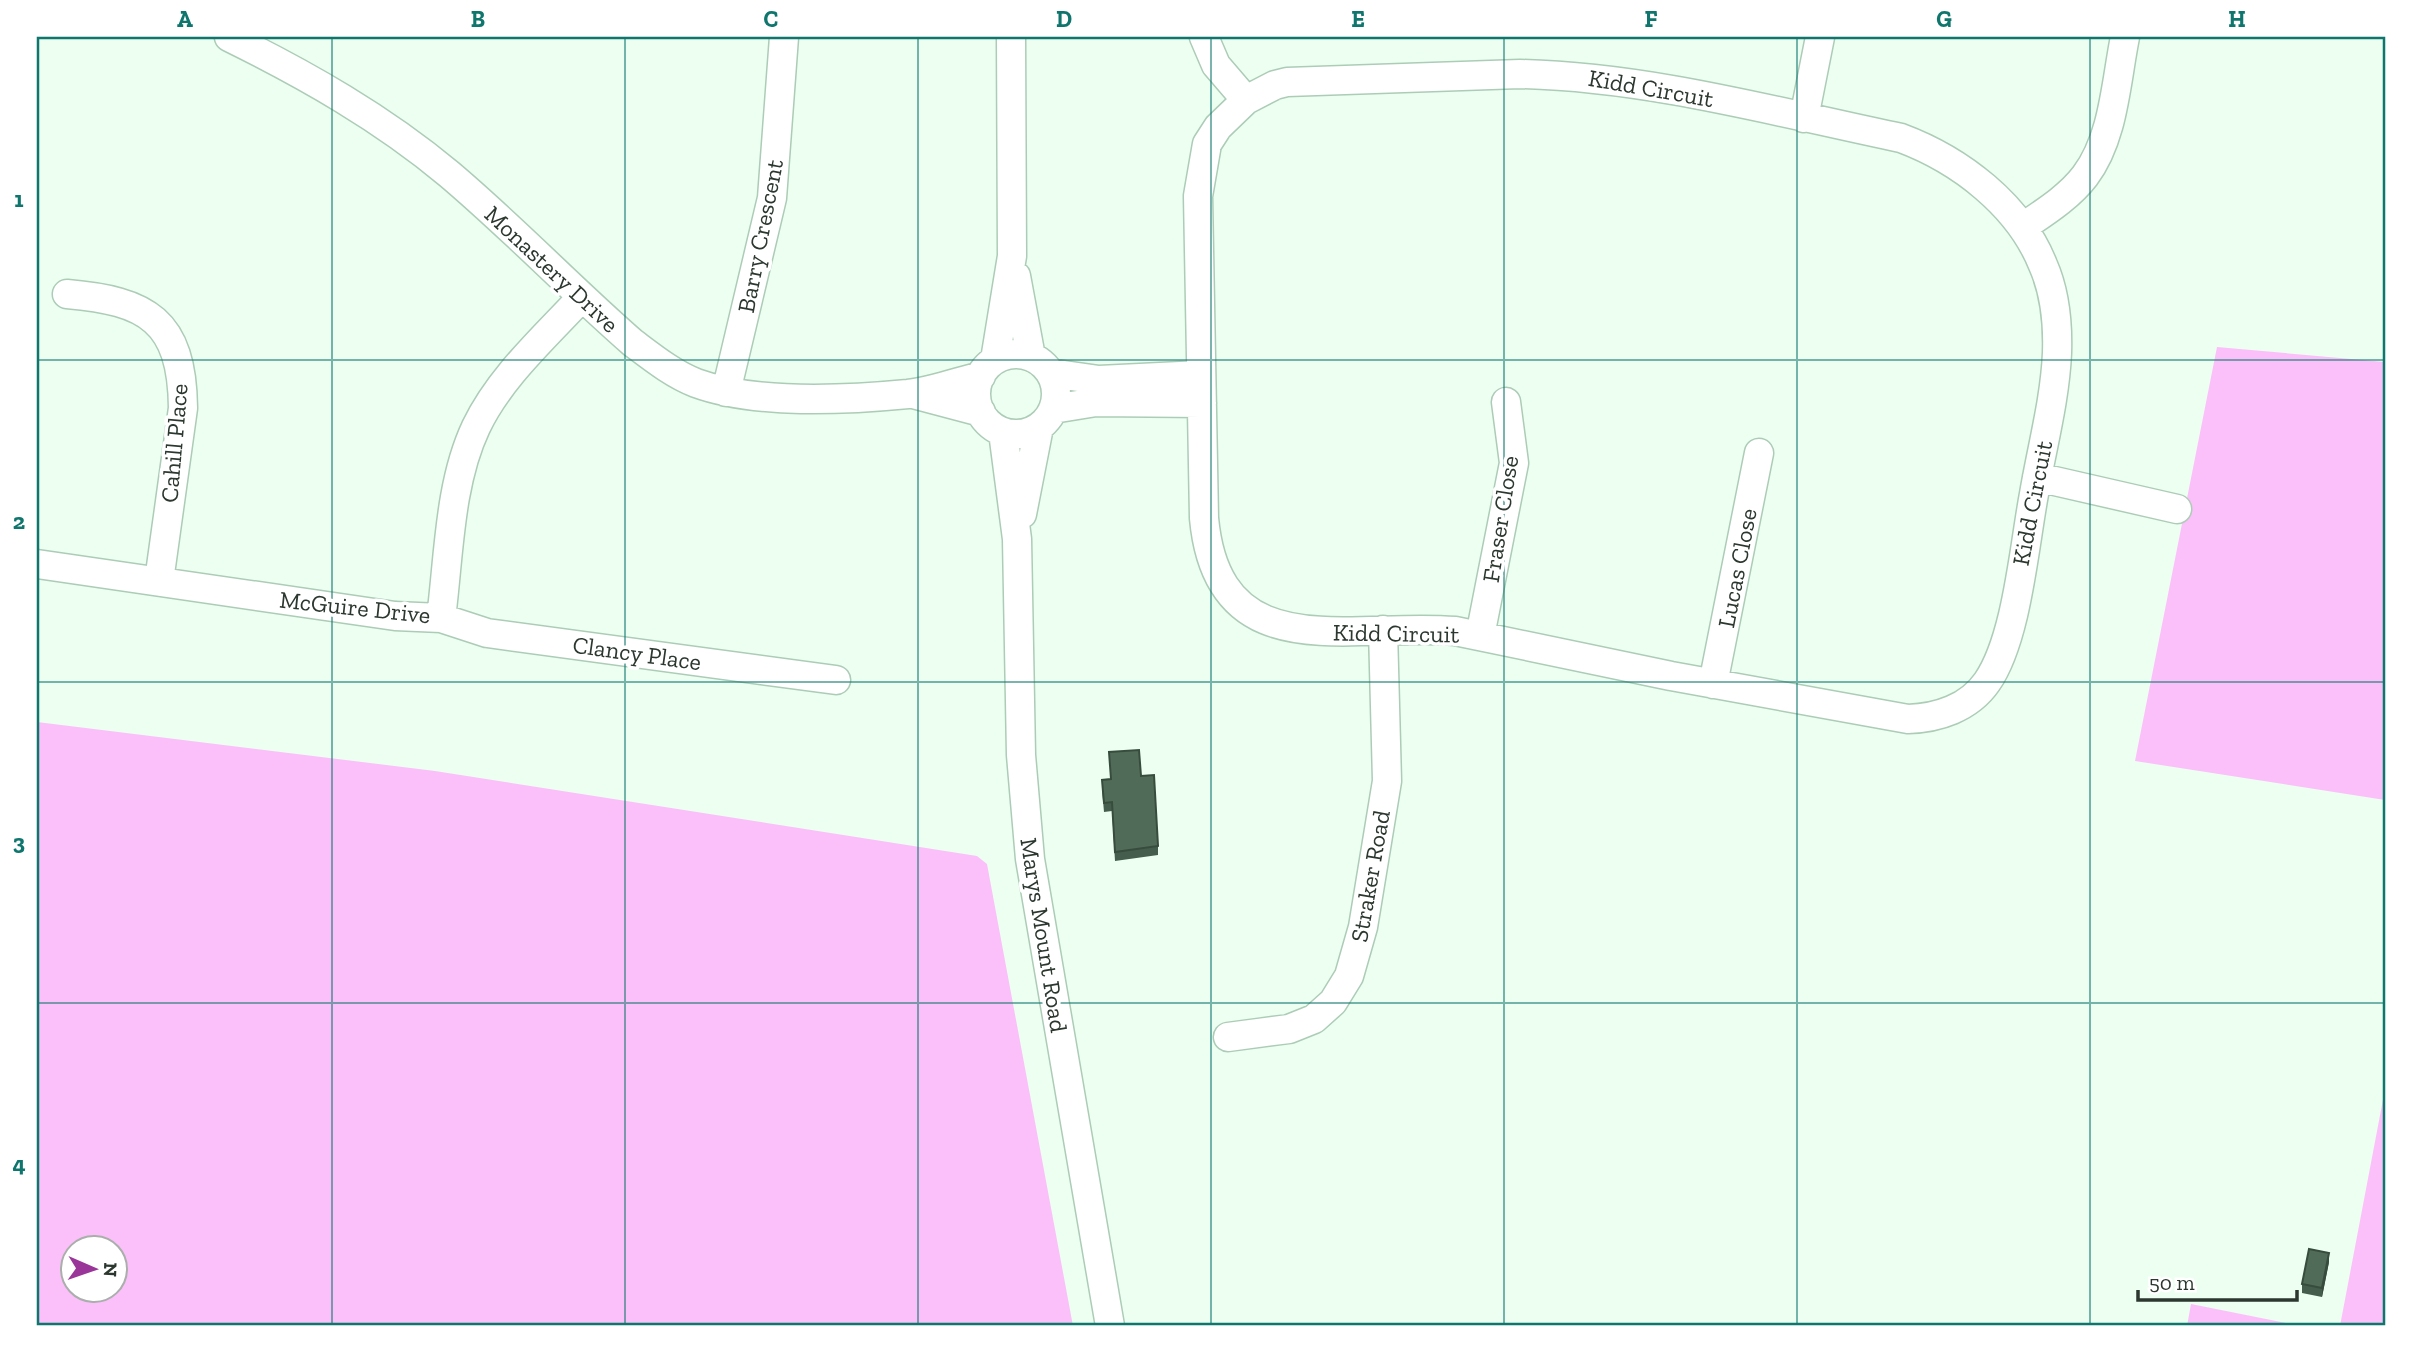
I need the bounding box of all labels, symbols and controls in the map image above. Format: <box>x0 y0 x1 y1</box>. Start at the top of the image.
text: A <box>177 5 193 33</box>
text: B <box>471 5 485 33</box>
text: C <box>764 5 778 33</box>
text: D <box>1056 5 1072 33</box>
text: E <box>1351 5 1365 33</box>
text: F <box>1644 5 1658 33</box>
text: G <box>1936 5 1952 33</box>
text: H <box>2228 5 2246 33</box>
street label: Kidd Circuit <box>1586 63 1716 113</box>
street label: Barry Crescent <box>731 157 789 315</box>
text: 1 <box>14 185 24 213</box>
street label: Monastery Drive <box>479 200 625 338</box>
street label: Cahill Place <box>154 382 194 504</box>
street label: Kidd Circuit <box>2006 438 2058 568</box>
street label: Fraser Close <box>1476 454 1524 584</box>
street label: Lucas Close <box>1711 506 1763 630</box>
text: 2 <box>13 507 25 535</box>
street label: McGuire Drive <box>278 585 432 629</box>
street label: Kidd Circuit <box>1333 617 1460 649</box>
street label: Clancy Place <box>571 630 703 676</box>
street label: Straker Road <box>1344 808 1396 944</box>
text: 3 <box>13 828 25 856</box>
street label: Marys Mount Road <box>1014 836 1074 1034</box>
text: 4 <box>12 1150 26 1178</box>
north arrow <box>60 1234 130 1304</box>
scale bar <box>2138 1258 2298 1302</box>
text: N <box>99 1262 122 1277</box>
text: 50 m <box>2149 1270 2195 1295</box>

